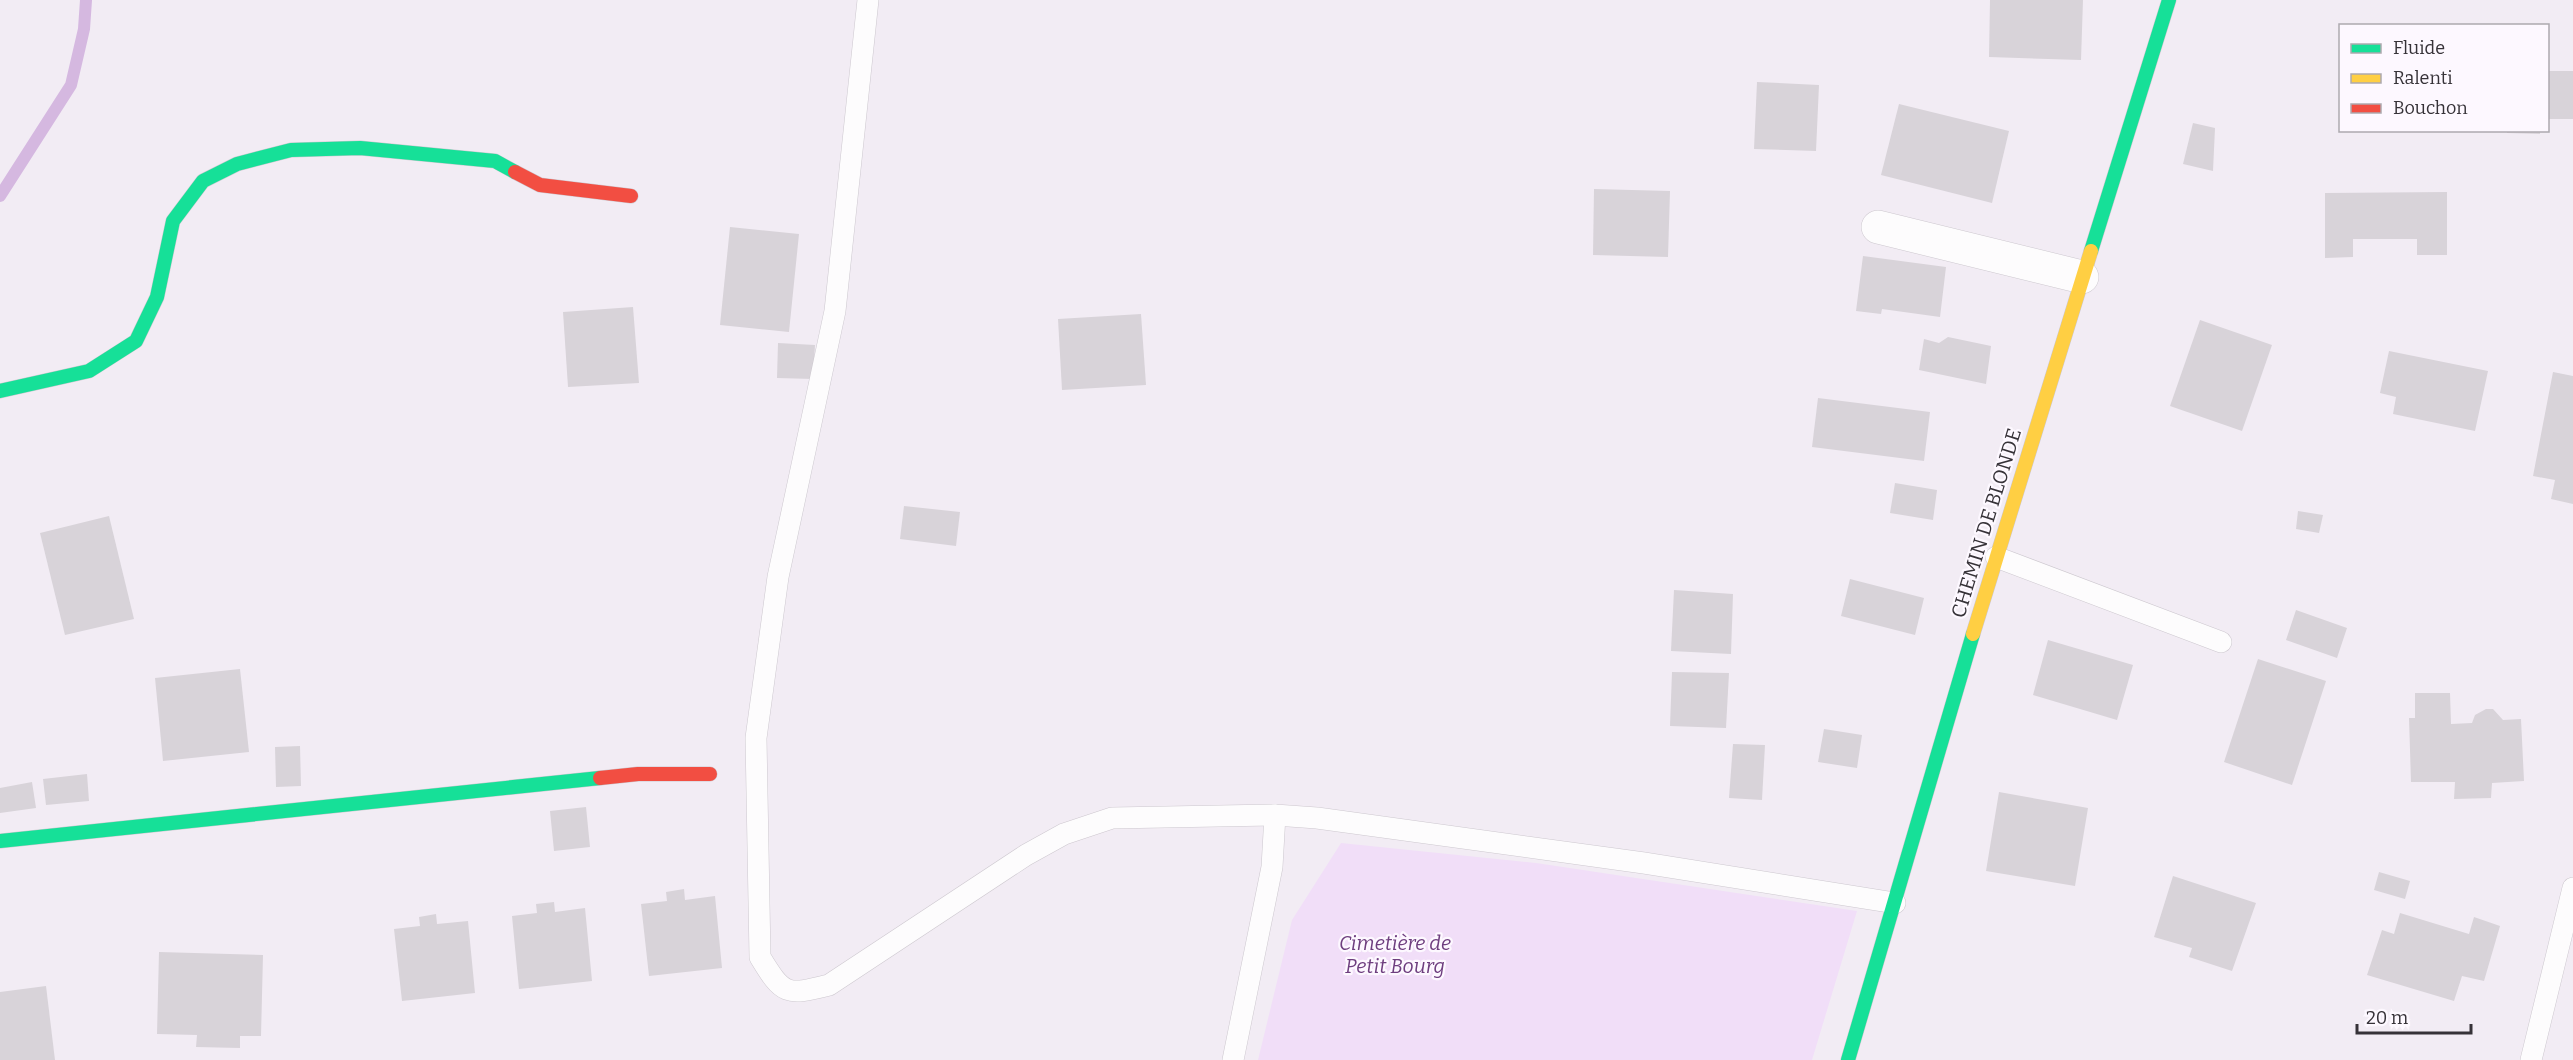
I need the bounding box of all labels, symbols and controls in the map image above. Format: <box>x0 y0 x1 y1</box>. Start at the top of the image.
legend <box>2339 24 2549 132</box>
text: Fluide <box>2393 37 2445 59</box>
text: Ralenti <box>2393 67 2453 89</box>
text: Bouchon <box>2393 97 2468 119</box>
street label: CHEMIN DE BLONDE <box>1946 425 2026 621</box>
park label: Cimetière de Petit Bourg <box>1339 931 1451 978</box>
scale bar <box>2357 997 2471 1035</box>
text: 20 m <box>2366 1007 2408 1029</box>

